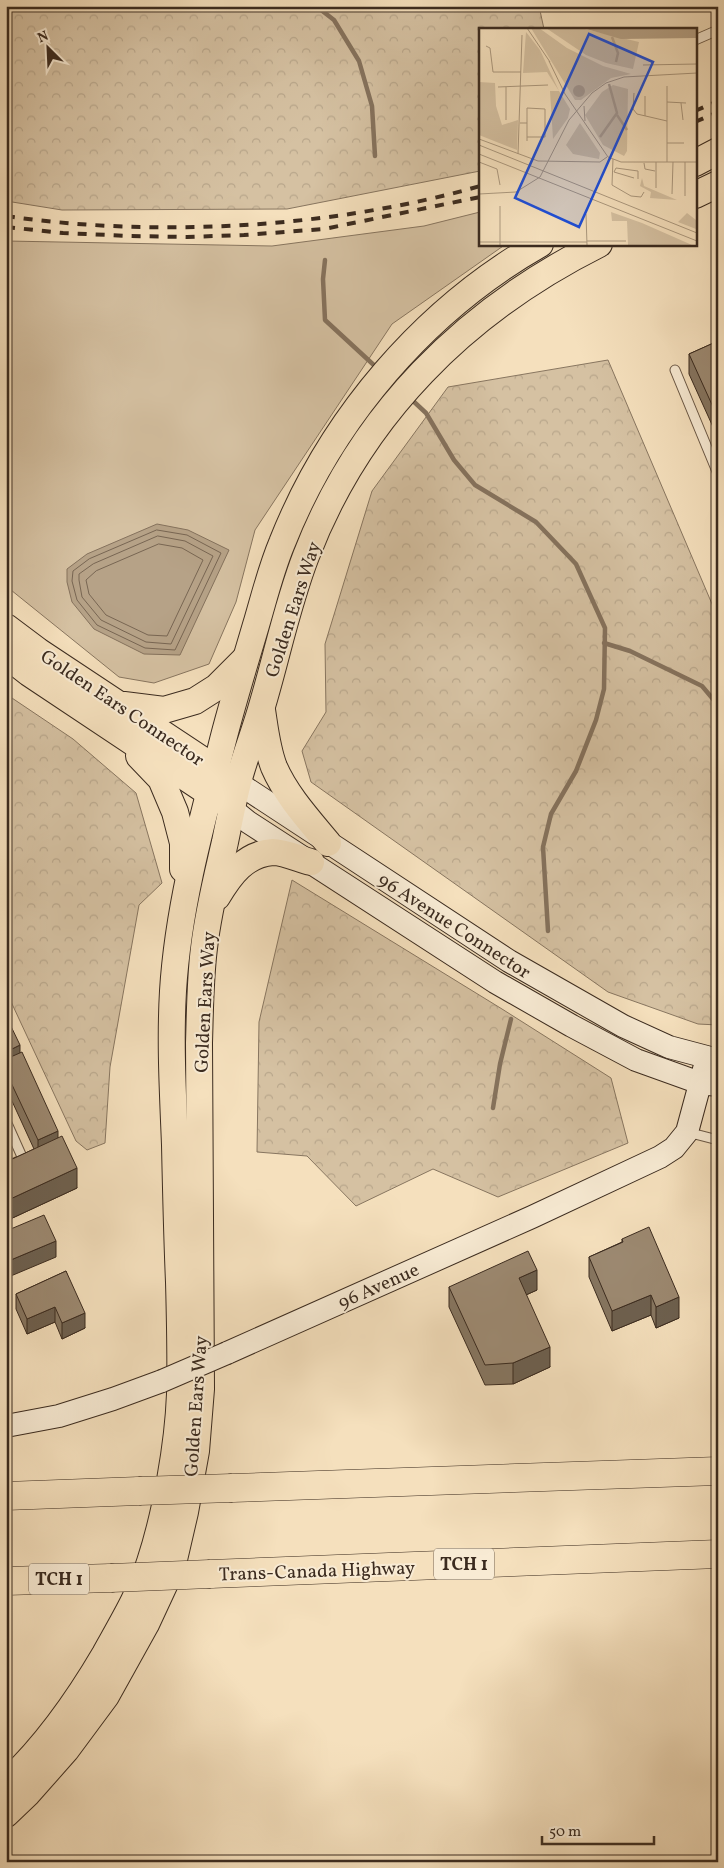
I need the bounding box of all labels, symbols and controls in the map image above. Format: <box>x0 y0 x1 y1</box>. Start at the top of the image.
north arrow <box>22 22 72 72</box>
text: N <box>35 27 52 48</box>
inset map <box>479 28 696 245</box>
street label: Golden Ears Way <box>260 538 328 681</box>
street label: Golden Ears Connector <box>35 644 209 773</box>
street label: 96 Avenue Connector <box>373 868 535 986</box>
street label: Golden Ears Way <box>189 931 223 1073</box>
street label: 96 Avenue <box>334 1257 423 1316</box>
street label: Golden Ears Way <box>179 1335 215 1478</box>
road number: TCH 1 <box>434 1548 494 1580</box>
street label: Trans-Canada Highway <box>218 1556 416 1588</box>
road number: TCH 1 <box>29 1564 89 1595</box>
scale bar <box>542 1813 654 1845</box>
text: 50 m <box>549 1822 581 1843</box>

